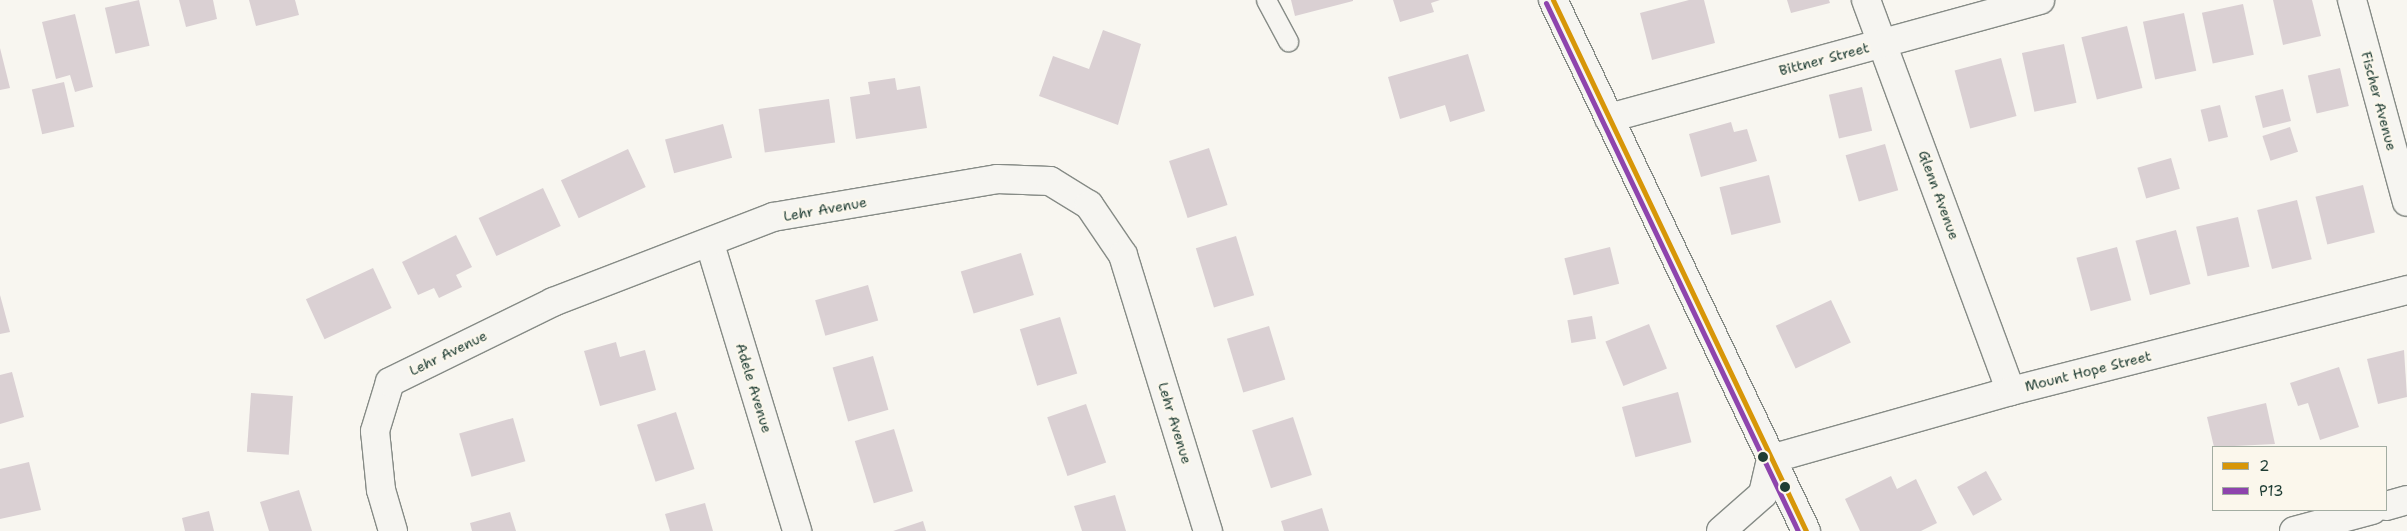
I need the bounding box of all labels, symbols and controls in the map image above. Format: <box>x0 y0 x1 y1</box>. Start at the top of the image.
street label: Bittner Street <box>1777 39 1871 79</box>
street label: Fischer Avenue <box>2358 50 2400 152</box>
street label: Glenn Avenue <box>1915 148 1963 242</box>
street label: Lehr Avenue <box>782 193 868 225</box>
street label: Lehr Avenue <box>406 327 490 379</box>
street label: Adele Avenue <box>732 341 776 435</box>
street label: Mount Hope Street <box>2023 347 2153 395</box>
street label: Lehr Avenue <box>1155 380 1195 466</box>
legend <box>2212 446 2387 511</box>
unlabelled marker <box>1758 452 1768 462</box>
text: 2 <box>2259 456 2270 476</box>
text: P13 <box>2259 481 2283 501</box>
unlabelled marker <box>1780 482 1790 492</box>

